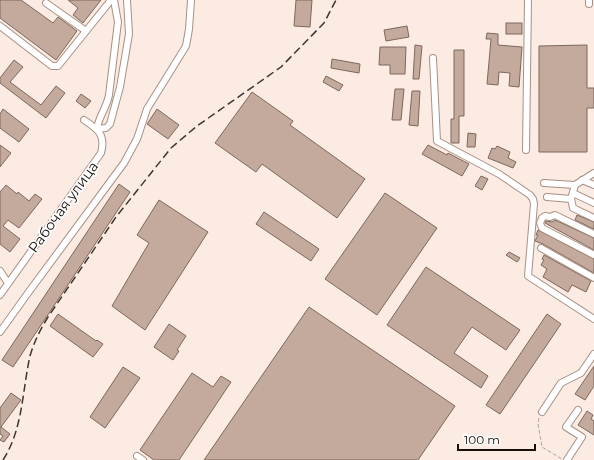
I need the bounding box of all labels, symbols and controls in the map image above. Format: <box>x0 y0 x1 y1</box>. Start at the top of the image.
street label: Рабочая улица <box>24 158 102 256</box>
scale bar <box>458 426 535 452</box>
text: 100 m <box>464 432 500 447</box>

